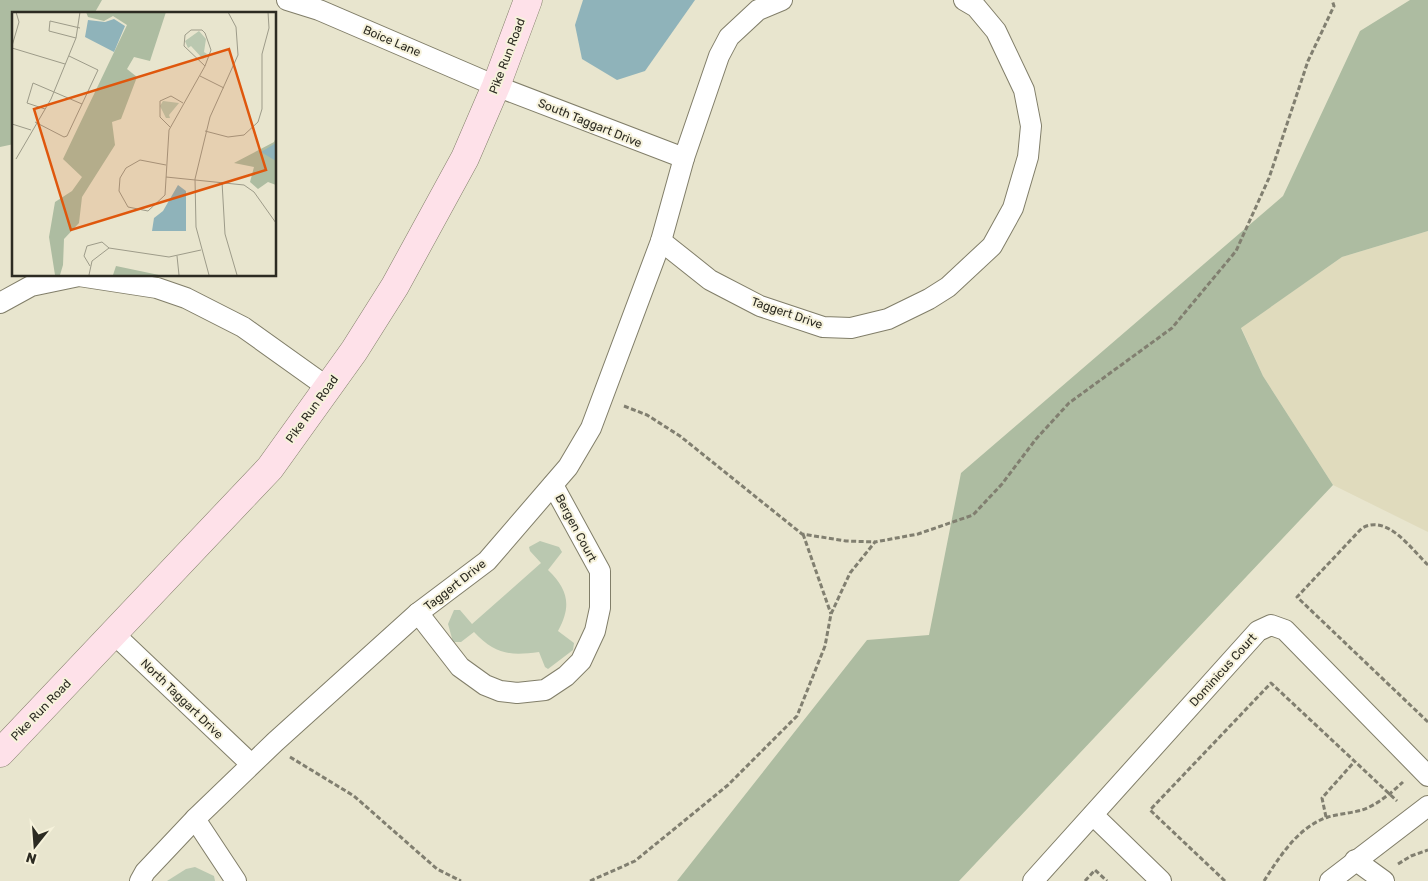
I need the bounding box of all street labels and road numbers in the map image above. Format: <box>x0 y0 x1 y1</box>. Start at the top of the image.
street label: Pike Run Road <box>486 16 528 96</box>
street label: Boice Lane <box>361 23 423 60</box>
street label: South Taggart Drive <box>536 96 644 150</box>
street label: Taggert Drive <box>749 294 825 332</box>
street label: Pike Run Road <box>283 373 341 445</box>
street label: Bergen Court <box>552 492 600 565</box>
street label: Taggert Drive <box>421 556 489 613</box>
street label: Dominicus Court <box>1187 630 1260 709</box>
street label: North Taggart Drive <box>138 656 226 742</box>
street label: Pike Run Road <box>8 676 74 744</box>

